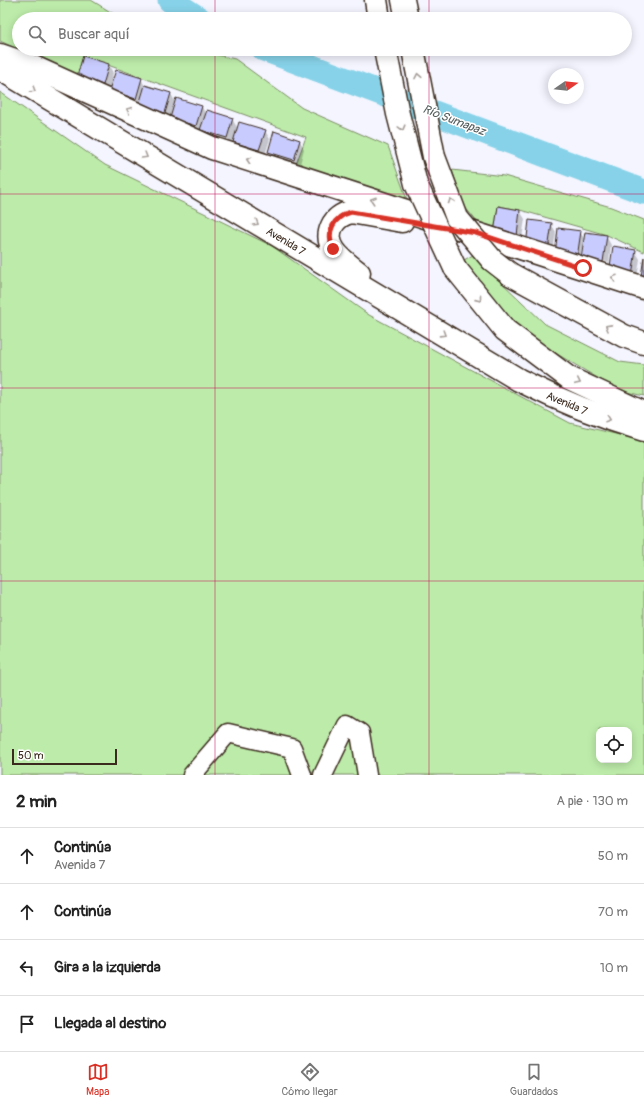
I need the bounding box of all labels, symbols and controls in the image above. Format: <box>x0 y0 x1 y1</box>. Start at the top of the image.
search box <box>12 12 632 56</box>
icon: search <box>26 23 48 45</box>
text: Buscar aquí <box>58 25 130 44</box>
north arrow <box>548 68 584 104</box>
one-way arrow <box>415 73 423 79</box>
one-way arrow <box>29 85 36 93</box>
water label: Río Sumapaz <box>420 102 489 140</box>
one-way arrow <box>126 107 133 115</box>
one-way arrow <box>397 125 405 132</box>
one-way arrow <box>141 151 148 159</box>
one-way arrow <box>246 156 253 165</box>
one-way arrow <box>370 196 377 204</box>
one-way arrow <box>447 198 455 205</box>
one-way arrow <box>252 218 259 226</box>
street label: Avenida 7 <box>264 225 308 258</box>
route end <box>324 240 342 258</box>
route start <box>574 259 592 277</box>
one-way arrow <box>610 274 617 283</box>
one-way arrow <box>475 294 482 301</box>
one-way arrow <box>605 325 612 332</box>
one-way arrow <box>439 329 446 337</box>
one-way arrow <box>573 377 581 385</box>
street label: Avenida 7 <box>544 389 590 418</box>
one-way arrow <box>604 414 611 423</box>
map controls <box>596 727 632 763</box>
button: locate <box>596 727 632 763</box>
scale bar <box>12 747 117 766</box>
text: 50 m <box>18 749 44 762</box>
text: 2 min <box>16 791 57 812</box>
text: A pie · 130 m <box>556 793 628 809</box>
text: Continúa <box>54 838 111 857</box>
icon: ahead <box>16 845 38 867</box>
text: 50 m <box>598 848 628 864</box>
text: Avenida 7 <box>54 857 105 873</box>
icon: ahead <box>16 901 38 923</box>
text: Continúa <box>54 902 111 921</box>
text: 70 m <box>598 904 628 920</box>
icon: left <box>16 957 38 979</box>
text: Gira a la izquierda <box>54 958 161 977</box>
text: 10 m <box>600 960 628 976</box>
icon: arrive <box>16 1013 38 1035</box>
text: Llegada al destino <box>54 1014 166 1033</box>
tab: Mapa <box>86 1061 109 1098</box>
tab: Cómo llegar <box>282 1061 338 1098</box>
tab: Guardados <box>510 1061 558 1098</box>

